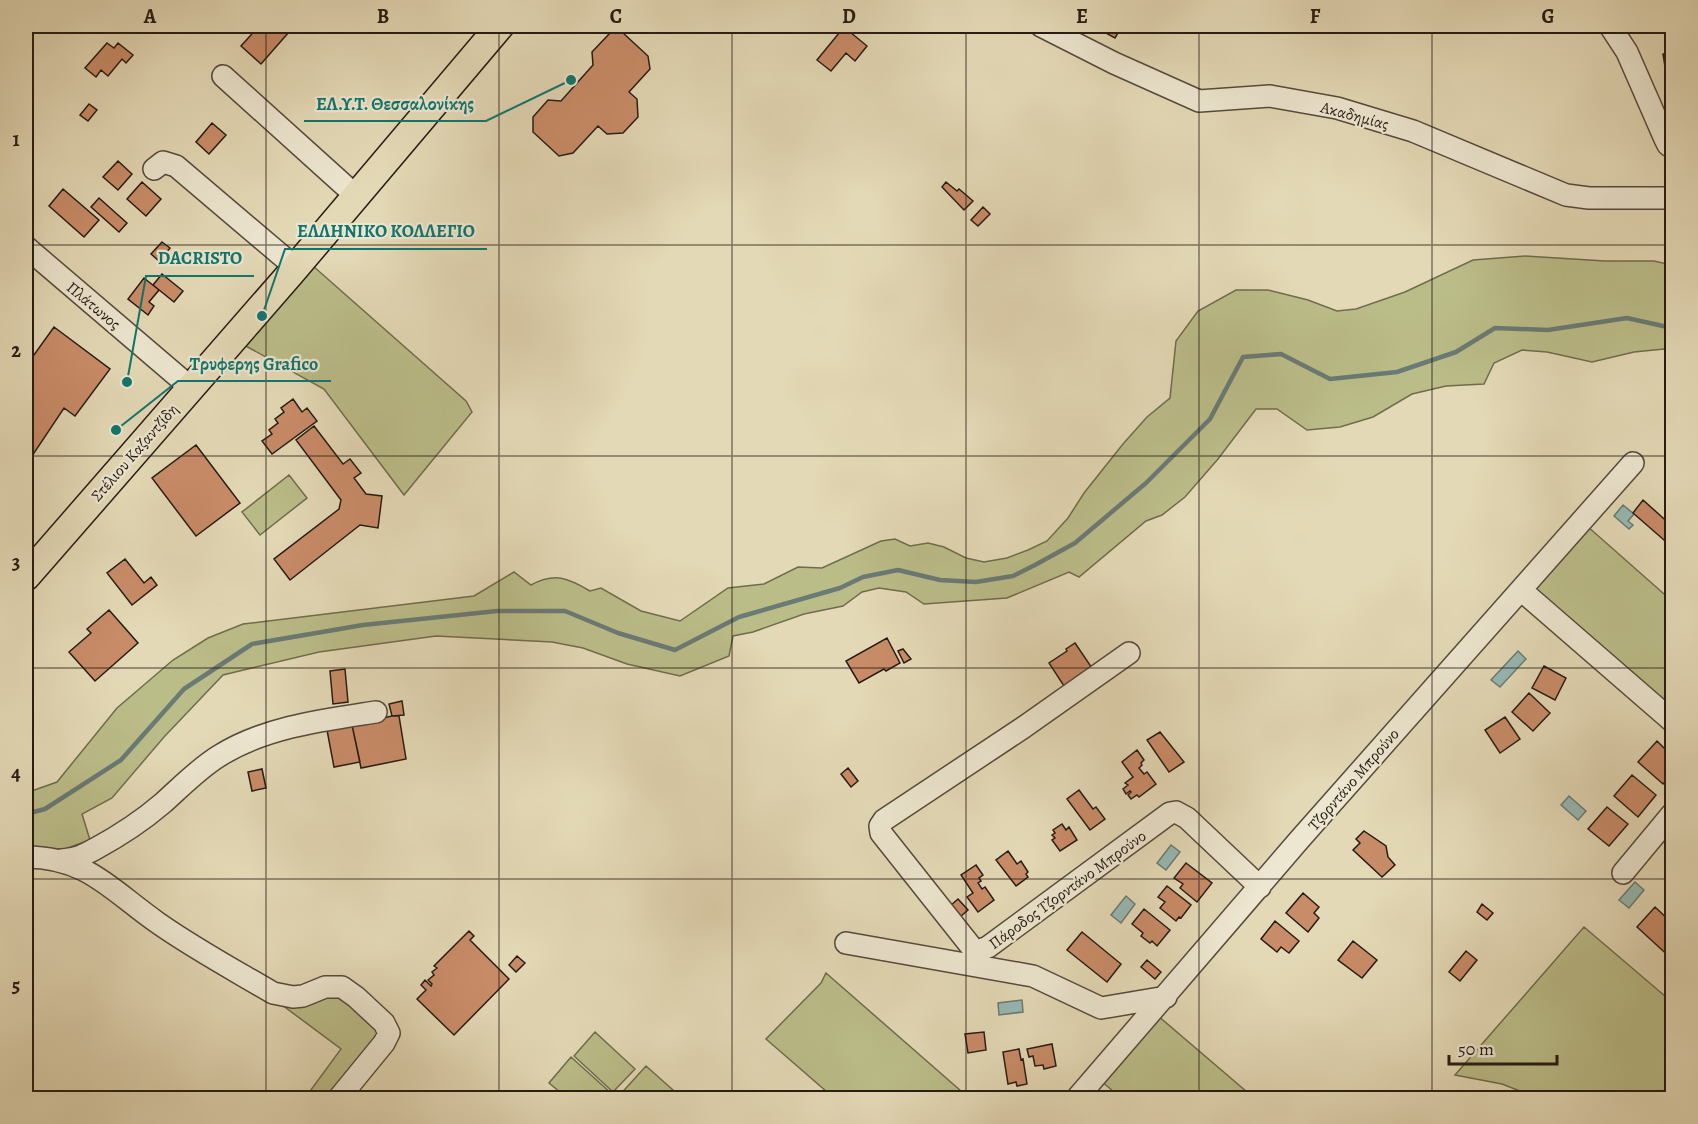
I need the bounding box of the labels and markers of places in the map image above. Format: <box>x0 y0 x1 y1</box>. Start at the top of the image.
callout: ΕΛ.Υ.Τ. Θεσσαλονίκης <box>304 85 486 121</box>
callout: ΕΛΛΗΝΙΚΟ ΚΟΛΛΕΓΙΟ <box>285 213 487 249</box>
callout: DACRISTO <box>146 240 254 276</box>
callout: Τρυφερης Grafico <box>178 345 331 381</box>

